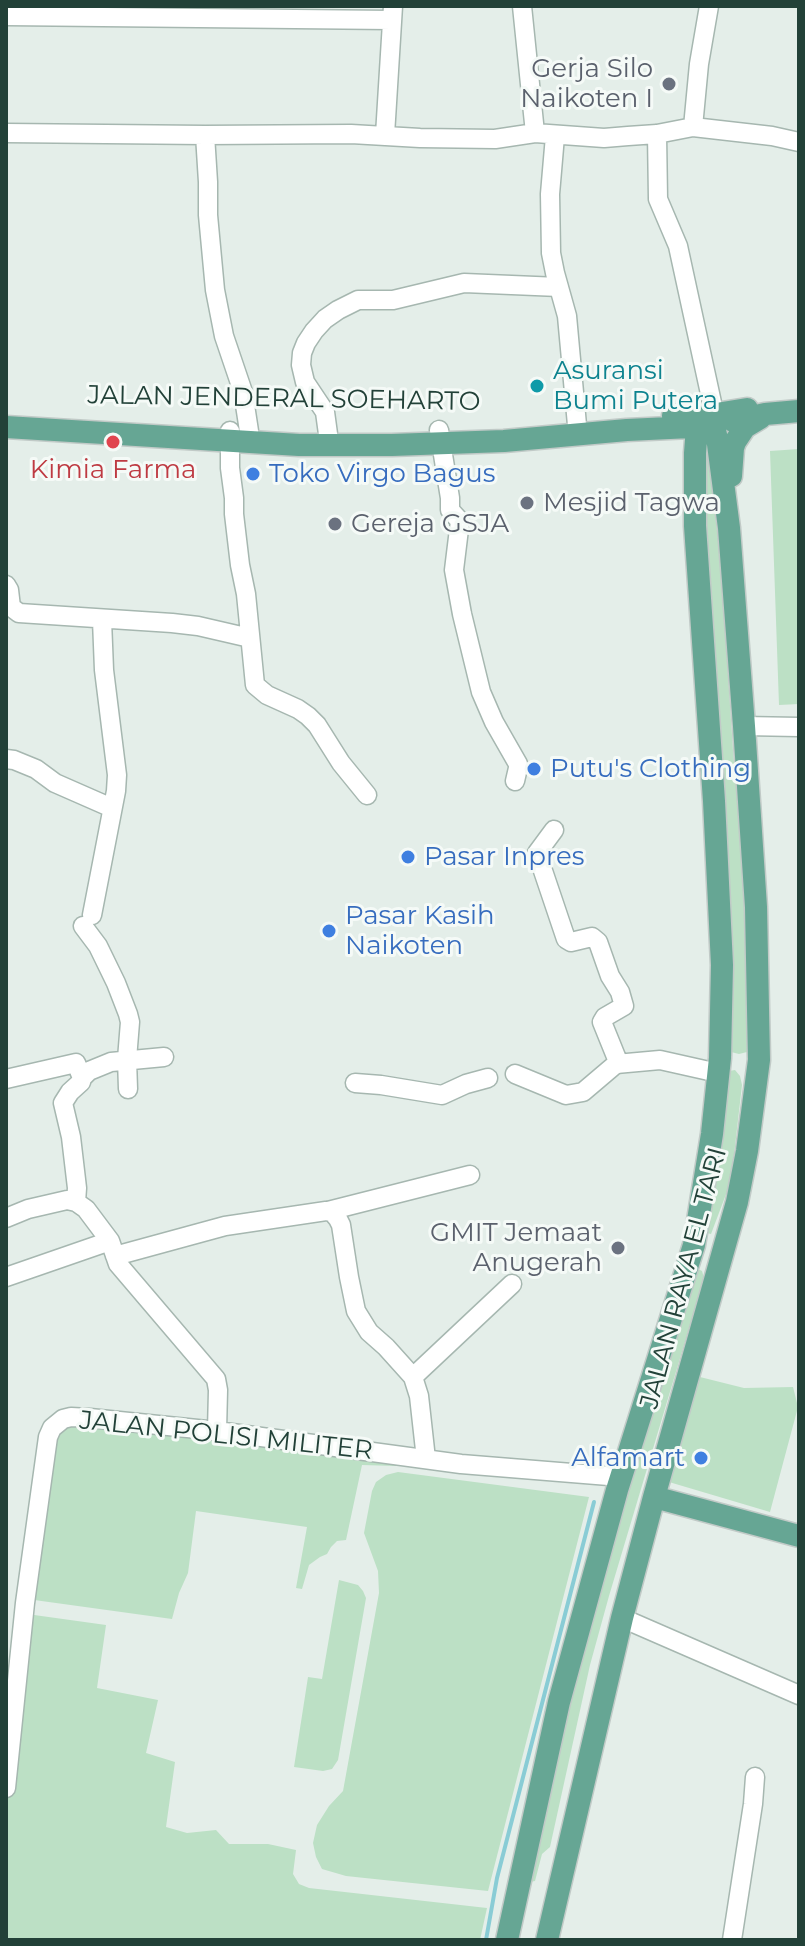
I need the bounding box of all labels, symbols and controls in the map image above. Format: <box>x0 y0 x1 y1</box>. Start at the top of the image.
place label: Gerja Silo Naikoten I <box>520 53 653 114</box>
marker: Gerja Silo Naikoten I <box>660 75 678 93</box>
place label: Asuransi Bumi Putera <box>553 355 718 416</box>
marker: Asuransi Bumi Putera <box>528 377 546 395</box>
street label: JALAN JENDERAL SOEHARTO <box>87 380 481 418</box>
marker: Kimia Farma <box>104 433 122 451</box>
place label: Kimia Farma <box>30 454 196 486</box>
place label: Toko Virgo Bagus <box>269 458 496 490</box>
marker: Toko Virgo Bagus <box>244 465 262 483</box>
place label: Mesjid Tagwa <box>543 487 720 519</box>
marker: Mesjid Tagwa <box>518 494 536 512</box>
place label: Gereja GSJA <box>351 508 509 540</box>
marker: Gereja GSJA <box>326 515 344 533</box>
place label: Putu's Clothing <box>550 753 751 785</box>
marker: Putu's Clothing <box>525 760 543 778</box>
place label: Pasar Inpres <box>424 841 584 873</box>
marker: Pasar Inpres <box>399 848 417 866</box>
place label: Pasar Kasih Naikoten <box>345 900 495 962</box>
marker: Pasar Kasih Naikoten <box>320 922 338 940</box>
street label: JALAN RAYA EL TARI <box>634 1144 734 1412</box>
place label: GMIT Jemaat Anugerah <box>430 1217 602 1278</box>
marker: GMIT Jemaat Anugerah <box>609 1239 627 1257</box>
street label: JALAN POLISI MILITER <box>78 1405 374 1467</box>
place label: Alfamart <box>571 1442 685 1474</box>
marker: Alfamart <box>692 1449 710 1467</box>

